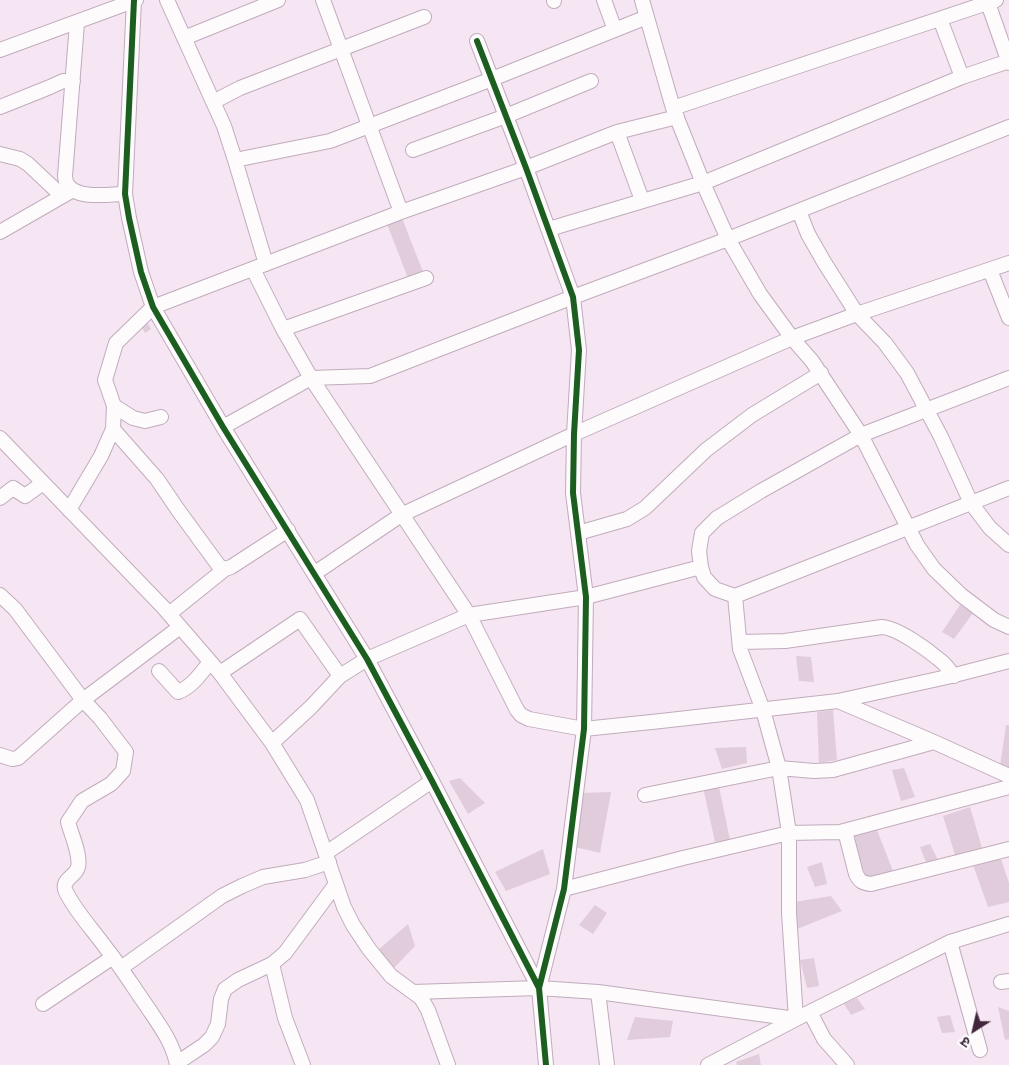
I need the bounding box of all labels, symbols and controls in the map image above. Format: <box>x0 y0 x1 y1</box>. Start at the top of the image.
north arrow <box>949 1005 999 1055</box>
text: उ <box>957 1033 974 1052</box>

